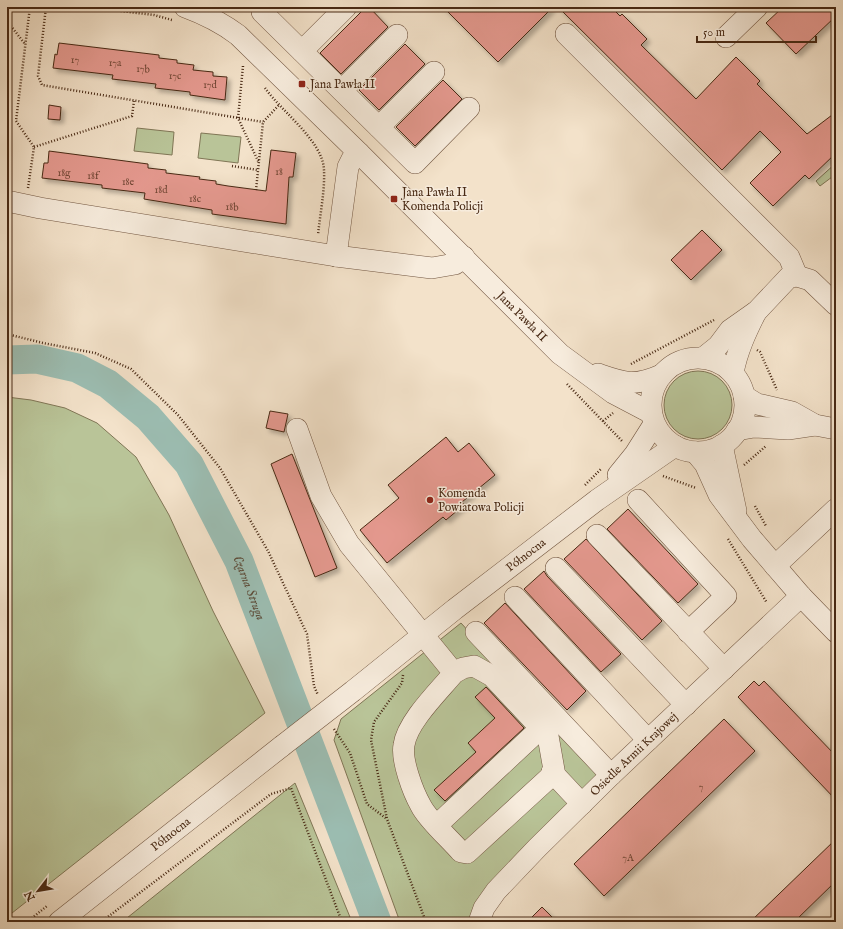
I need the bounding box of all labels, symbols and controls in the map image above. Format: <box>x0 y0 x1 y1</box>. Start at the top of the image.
scale bar <box>697 18 816 44</box>
text: 50 m <box>703 25 725 40</box>
house number: 17 <box>71 54 80 67</box>
house number: 17a <box>109 57 122 70</box>
house number: 17b <box>136 63 150 76</box>
house number: 17c <box>169 70 181 83</box>
place label: Jana Pawła II <box>308 77 375 93</box>
house number: 17d <box>203 79 218 92</box>
marker: Jana Pawła II <box>297 79 307 89</box>
house number: 18 <box>275 166 283 179</box>
house number: 18g <box>57 167 71 180</box>
house number: 18f <box>87 170 101 183</box>
house number: 18e <box>122 176 135 189</box>
house number: 18d <box>155 184 168 197</box>
place label: Jana Pawła II Komenda Policji <box>400 185 483 214</box>
house number: 18c <box>189 193 201 206</box>
marker: Jana Pawła II Komenda Policji <box>389 194 399 204</box>
house number: 18b <box>226 201 239 214</box>
street label: Jana Pawła II <box>492 286 551 345</box>
place label: Komenda Powiatowa Policji <box>438 486 524 515</box>
marker: Komenda Powiatowa Policji <box>425 495 435 505</box>
street label: Północna <box>503 534 549 575</box>
water label: Czarna Struga <box>229 552 269 623</box>
street label: Osiedle Armii Krajowej <box>587 709 681 799</box>
house number: 7 <box>699 781 704 794</box>
street label: Północna <box>148 813 194 854</box>
house number: 7A <box>622 852 634 865</box>
north arrow <box>18 871 58 911</box>
text: N <box>22 888 39 904</box>

